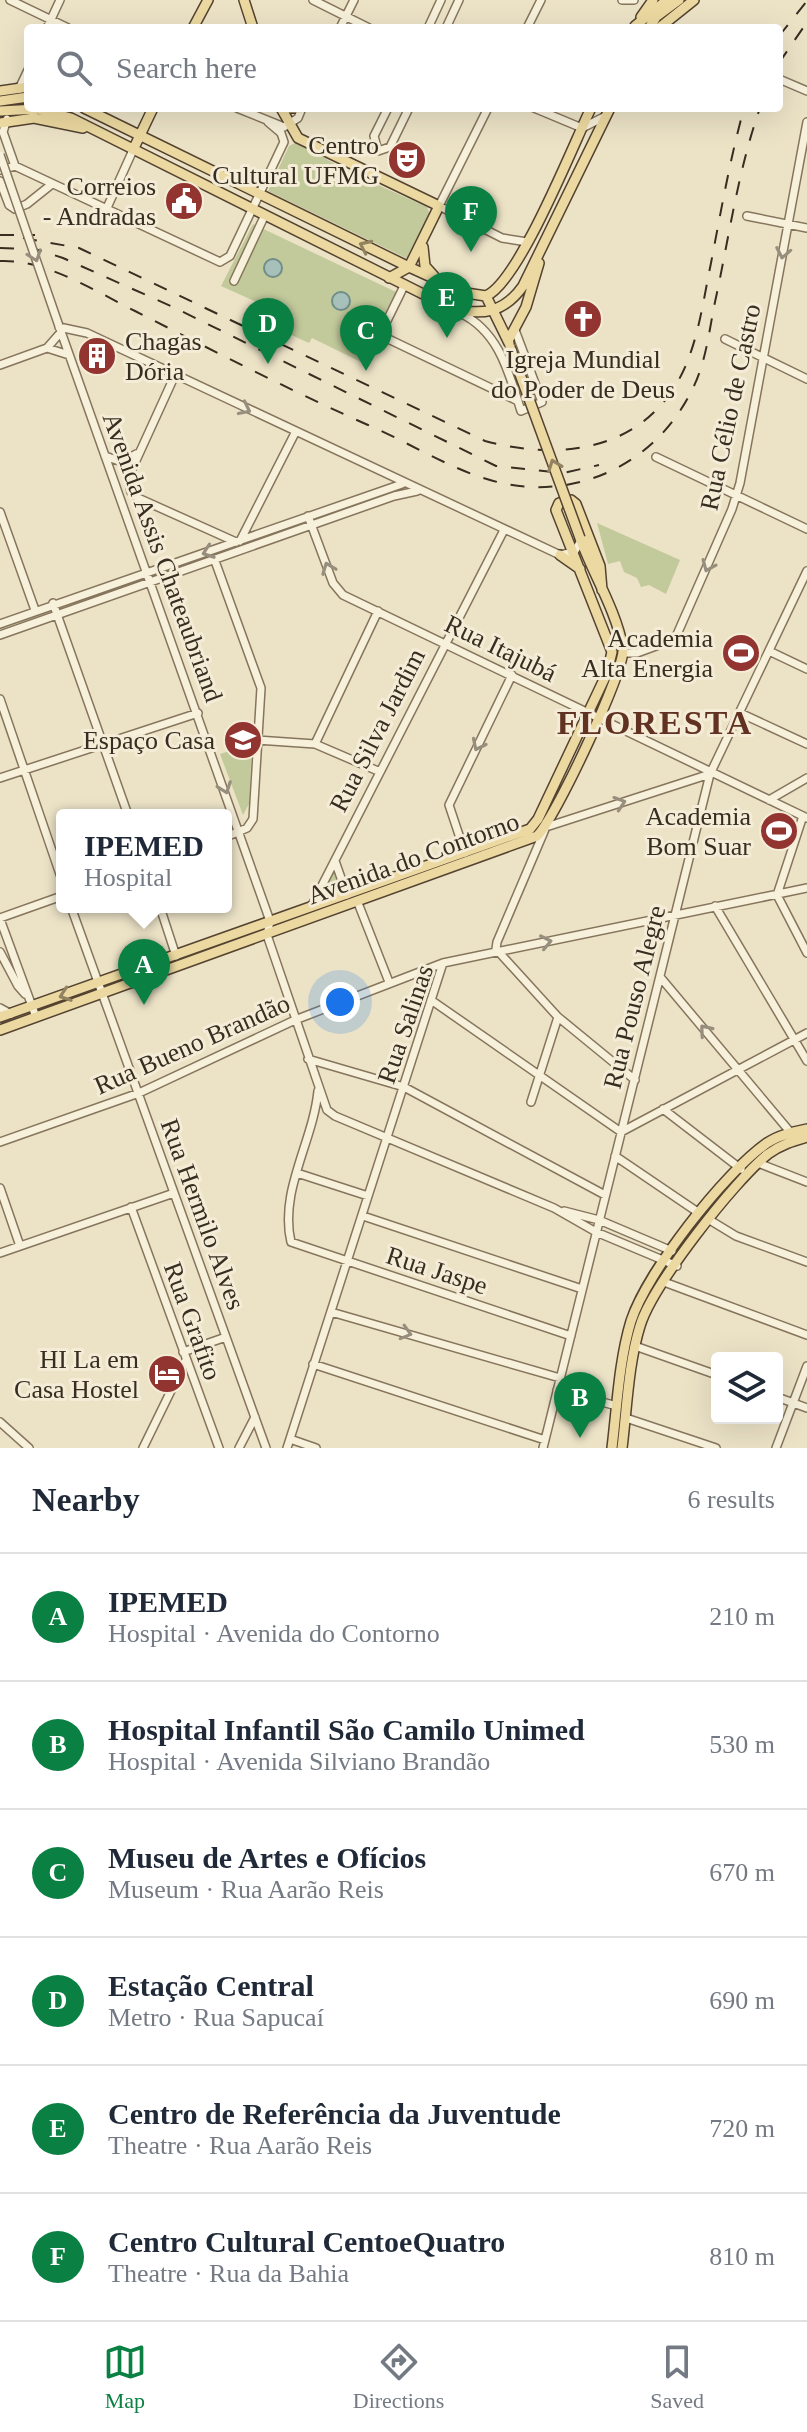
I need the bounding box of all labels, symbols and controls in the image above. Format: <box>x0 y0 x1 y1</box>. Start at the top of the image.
search box <box>24 24 783 112</box>
icon: search <box>52 46 96 90</box>
text: Search here <box>116 51 257 84</box>
place label: Centro Cultural UFMG <box>212 131 379 190</box>
theatre icon: Centro Cultural UFMG <box>386 139 428 181</box>
place label: Correios - Andradas <box>43 172 156 231</box>
public building icon: Correios - Andradas <box>163 180 205 222</box>
pin: F <box>445 186 497 252</box>
one-way arrow <box>359 240 373 256</box>
one-way arrow <box>775 246 792 260</box>
one-way arrow <box>25 248 41 262</box>
pin: E <box>421 272 473 338</box>
pin: D <box>242 298 294 364</box>
church icon: Igreja Mundial do Poder de Deus <box>562 298 604 340</box>
street label: Rua Célio de Castro <box>694 301 767 513</box>
pin: C <box>340 305 392 371</box>
place label: Chagas Dória <box>125 327 202 386</box>
building icon: Chagas Dória <box>76 335 118 377</box>
place label: Igreja Mundial do Poder de Deus <box>491 345 675 404</box>
one-way arrow <box>237 399 252 415</box>
street label: Avenida Assis Chateaubriand <box>97 409 228 706</box>
one-way arrow <box>547 459 563 473</box>
one-way arrow <box>202 543 216 559</box>
one-way arrow <box>701 558 717 572</box>
one-way arrow <box>321 562 338 576</box>
street label: Rua Itajubá <box>440 609 562 688</box>
place label: Academia Alta Energia <box>581 624 713 683</box>
sports icon: Academia Alta Energia <box>720 632 762 674</box>
street label: Rua Silva Jardim <box>324 644 431 817</box>
district label: FLORESTA <box>557 704 753 741</box>
school or university icon: Espaço Casa <box>222 719 264 761</box>
place label: Espaço Casa <box>83 726 215 755</box>
one-way arrow <box>472 737 488 752</box>
one-way arrow <box>216 780 232 794</box>
one-way arrow <box>613 796 627 812</box>
place label: Academia Bom Suar <box>646 802 751 861</box>
street label: Avenida do Contorno <box>303 807 523 910</box>
popup <box>56 809 232 913</box>
sports icon: Academia Bom Suar <box>758 810 800 852</box>
text: IPEMED <box>84 829 204 862</box>
text: Hospital <box>84 863 172 892</box>
street label: Rua Pouso Alegre <box>598 903 671 1092</box>
one-way arrow <box>539 934 553 951</box>
pin: A <box>118 939 170 1005</box>
street label: Rua Salinas <box>372 961 439 1087</box>
your location <box>320 982 360 1022</box>
one-way arrow <box>59 985 73 1002</box>
street label: Rua Bueno Brandão <box>90 988 294 1101</box>
one-way arrow <box>700 1025 715 1040</box>
street label: Rua Hermilo Alves <box>155 1115 250 1313</box>
street label: Rua Jaspe <box>383 1241 491 1300</box>
street label: Rua Grafito <box>158 1258 227 1384</box>
one-way arrow <box>398 1324 412 1340</box>
place label: HI La em Casa Hostel <box>14 1345 139 1404</box>
map controls <box>711 1352 783 1424</box>
button: layers <box>711 1352 783 1424</box>
hotel icon: HI La em Casa Hostel <box>146 1353 188 1395</box>
pin: B <box>554 1372 606 1438</box>
text: Nearby <box>32 1481 140 1518</box>
text: 6 results <box>688 1485 775 1514</box>
text: IPEMED <box>108 1585 228 1618</box>
text: A <box>49 1602 67 1631</box>
text: 210 m <box>709 1602 775 1631</box>
text: Hospital · Avenida do Contorno <box>108 1619 440 1648</box>
text: Hospital Infantil São Camilo Unimed <box>108 1713 585 1746</box>
text: B <box>49 1730 67 1759</box>
text: 530 m <box>709 1730 775 1759</box>
text: Hospital · Avenida Silviano Brandão <box>108 1747 490 1776</box>
text: Museu de Artes e Ofícios <box>108 1841 426 1874</box>
text: C <box>49 1858 67 1887</box>
text: 670 m <box>709 1858 775 1887</box>
text: Museum · Rua Aarão Reis <box>108 1875 384 1904</box>
text: Estação Central <box>108 1969 314 2002</box>
text: D <box>49 1986 67 2015</box>
text: 690 m <box>709 1986 775 2015</box>
text: Metro · Rua Sapucaí <box>108 2003 324 2032</box>
text: Centro de Referência da Juventude <box>108 2097 561 2130</box>
text: E <box>49 2114 67 2143</box>
text: 720 m <box>709 2114 775 2143</box>
text: Theatre · Rua Aarão Reis <box>108 2131 372 2160</box>
text: Centro Cultural CentoeQuatro <box>108 2225 505 2258</box>
text: F <box>50 2242 66 2271</box>
text: 810 m <box>709 2242 775 2271</box>
text: Theatre · Rua da Bahia <box>108 2259 349 2288</box>
tab: Map <box>103 2340 147 2414</box>
tab: Directions <box>353 2340 444 2414</box>
tab: Saved <box>650 2340 704 2414</box>

